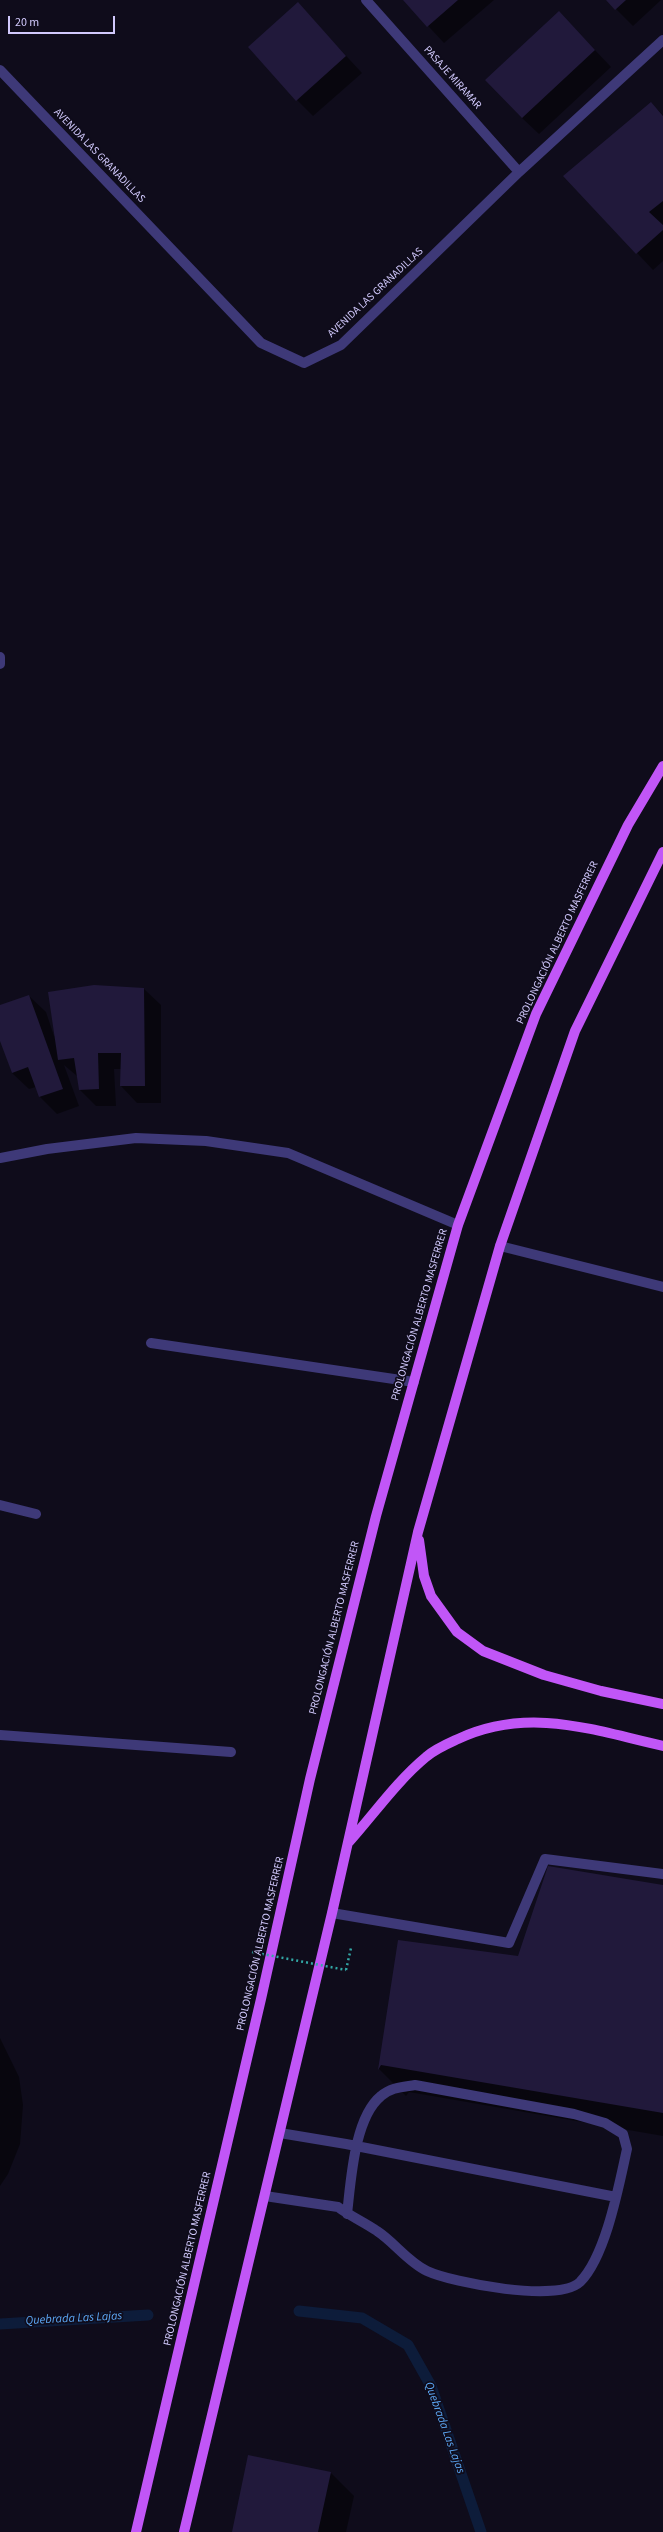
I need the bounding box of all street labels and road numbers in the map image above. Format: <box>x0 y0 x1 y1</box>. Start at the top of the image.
street label: PASAJE MIRAMAR <box>420 44 484 112</box>
street label: AVENIDA LAS GRANADILLAS <box>51 106 147 206</box>
street label: AVENIDA LAS GRANADILLAS <box>325 245 427 341</box>
street label: PROLONGACIÓN ALBERTO MASFERRER <box>514 859 602 1027</box>
street label: PROLONGACIÓN ALBERTO MASFERRER <box>389 1228 451 1402</box>
street label: PROLONGACIÓN ALBERTO MASFERRER <box>307 1540 363 1716</box>
street label: PROLONGACIÓN ALBERTO MASFERRER <box>235 1856 287 2032</box>
street label: PROLONGACIÓN ALBERTO MASFERRER <box>162 2171 214 2347</box>

